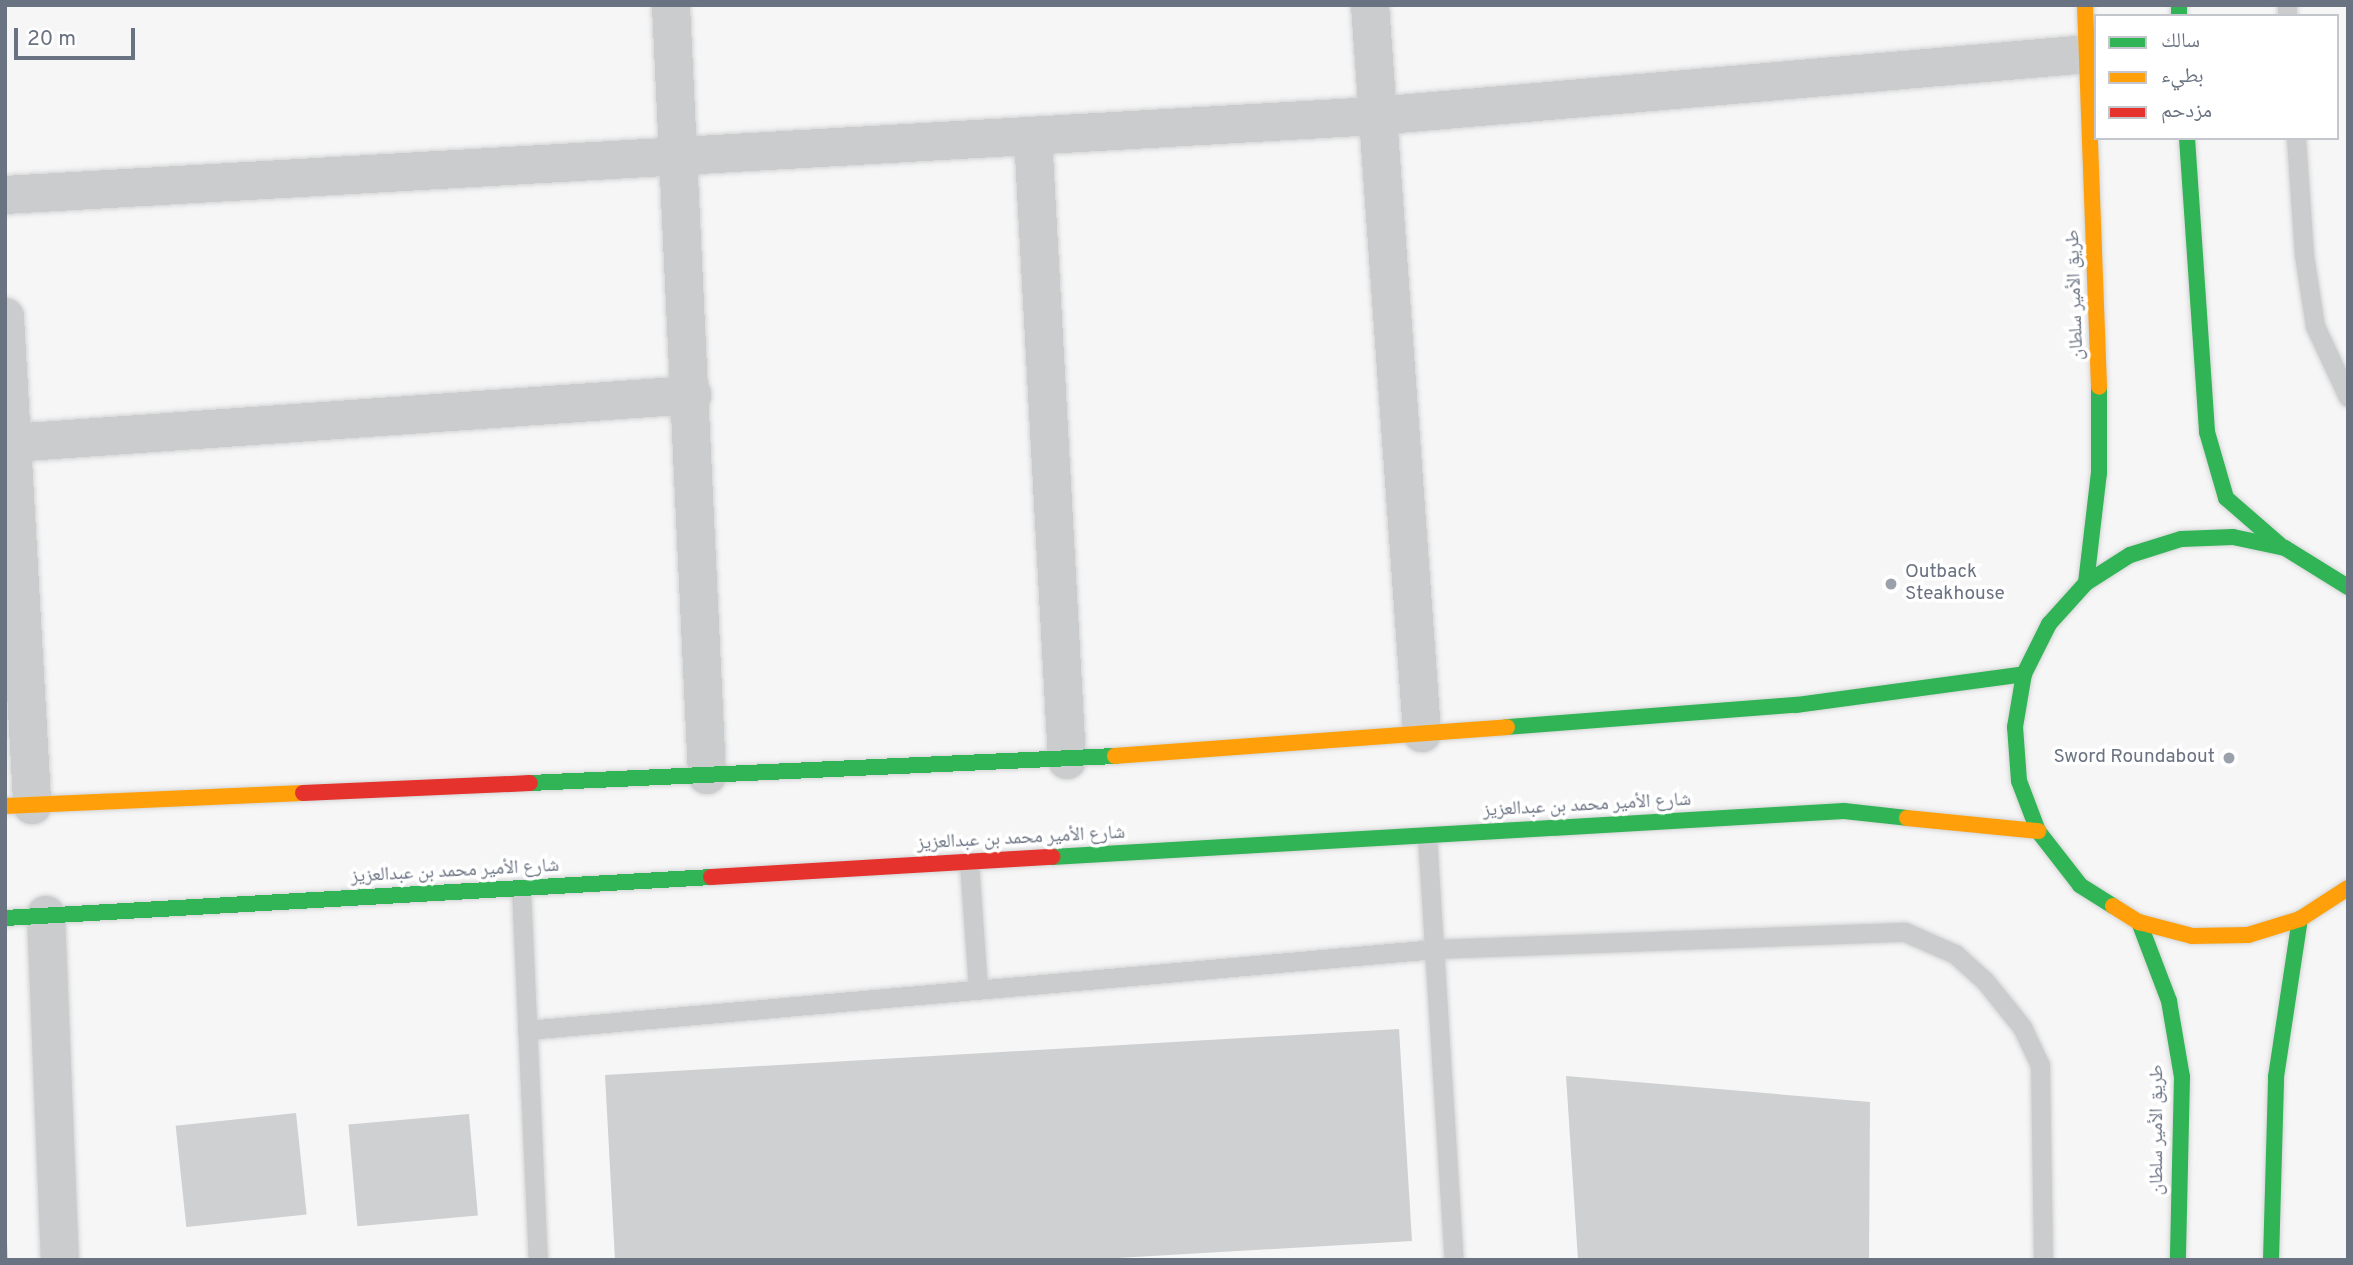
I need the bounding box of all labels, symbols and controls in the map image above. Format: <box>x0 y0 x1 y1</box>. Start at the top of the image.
scale bar <box>18 14 138 58</box>
legend <box>2094 14 2339 140</box>
text: 20 m <box>27 26 76 53</box>
text: سالك <box>2161 28 2200 55</box>
text: بطيء <box>2161 63 2204 90</box>
text: مزدحم <box>2161 98 2212 125</box>
street label: طريق الأمير سلطان <box>2062 229 2090 361</box>
place label: Outback Steakhouse <box>1905 562 2005 606</box>
marker: Outback Steakhouse <box>1883 576 1899 592</box>
place label: Sword Roundabout <box>2054 747 2215 769</box>
marker: Sword Roundabout <box>2221 750 2237 766</box>
street label: شارع الأمير محمد بن عبدالعزيز <box>1482 789 1692 823</box>
street label: شارع الأمير محمد بن عبدالعزيز <box>916 822 1126 856</box>
street label: شارع الأمير محمد بن عبدالعزيز <box>350 855 560 889</box>
street label: طريق الأمير سلطان <box>2147 1065 2169 1195</box>

